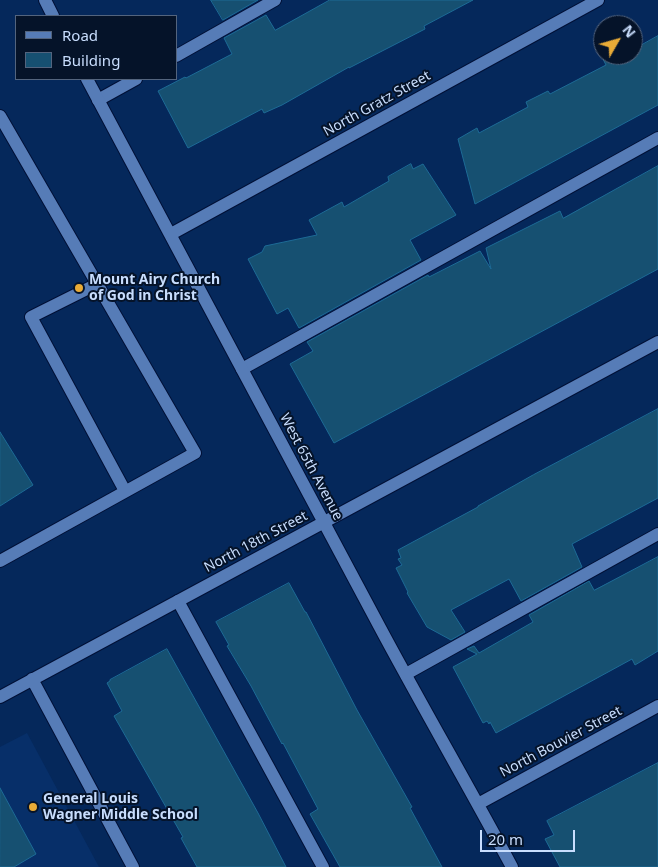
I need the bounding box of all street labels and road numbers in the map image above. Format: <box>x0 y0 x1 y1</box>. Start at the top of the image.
street label: North Gratz Street <box>320 68 434 140</box>
street label: West 65th Avenue <box>276 411 346 523</box>
street label: North 18th Street <box>201 508 311 576</box>
street label: North Bouvier Street <box>497 703 625 781</box>

